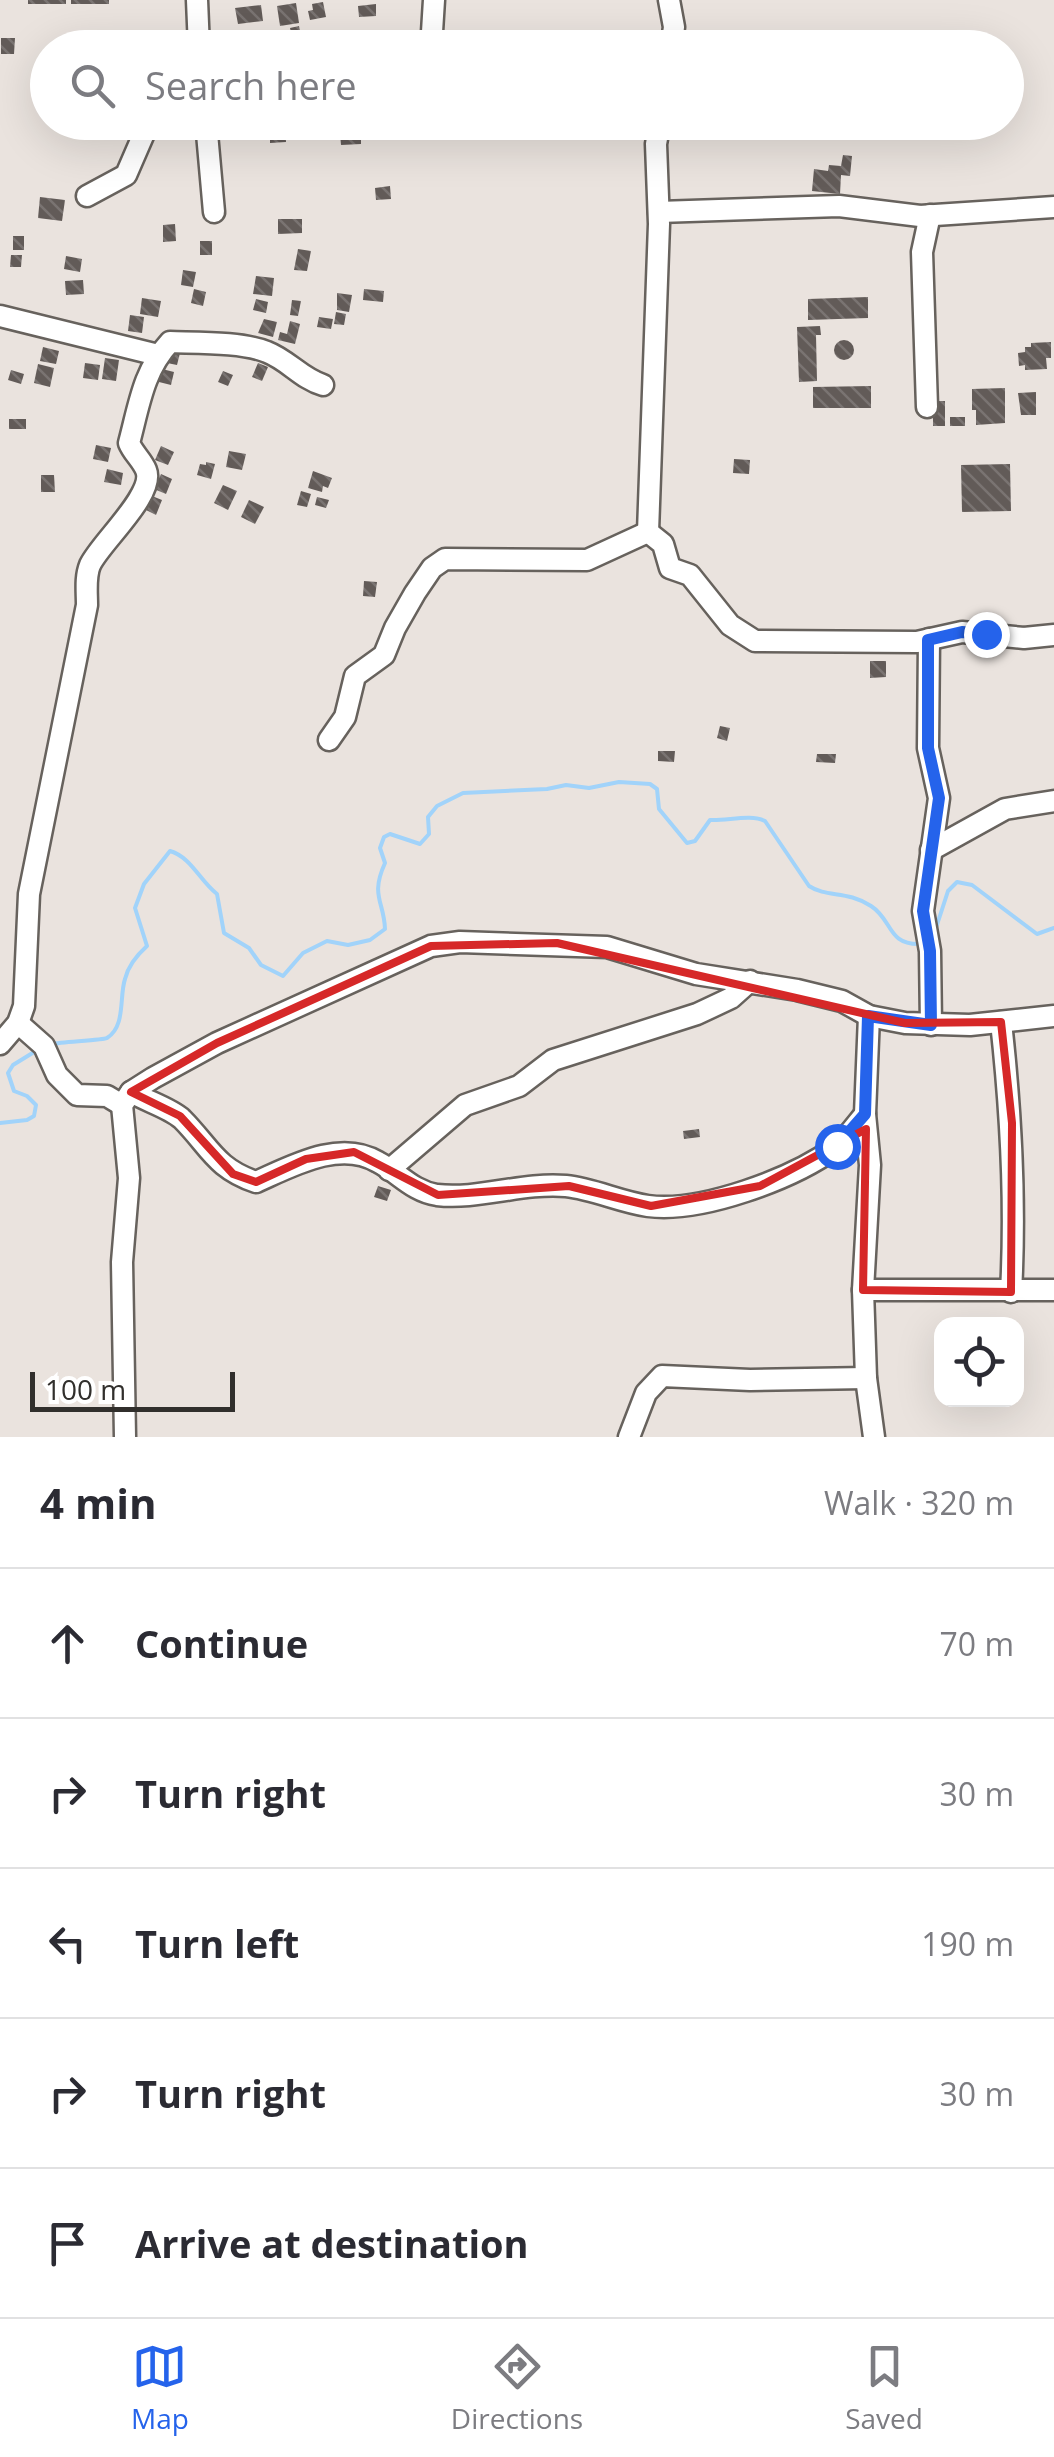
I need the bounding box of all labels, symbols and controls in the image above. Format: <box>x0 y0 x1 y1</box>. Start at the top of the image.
search box <box>30 30 1024 140</box>
icon: search <box>65 58 120 113</box>
text: Search here <box>145 59 357 111</box>
route end <box>964 612 1010 658</box>
route start <box>815 1124 861 1170</box>
map controls <box>934 1317 1024 1407</box>
button: locate <box>934 1317 1024 1407</box>
scale bar <box>30 1367 235 1412</box>
text: 100 m <box>45 1370 126 1408</box>
text: 4 min <box>40 1474 157 1531</box>
text: Walk · 320 m <box>824 1481 1014 1524</box>
icon: ahead <box>40 1616 95 1671</box>
text: Continue <box>135 1617 308 1669</box>
text: 70 m <box>939 1622 1014 1665</box>
icon: right <box>40 1766 95 1821</box>
text: Turn right <box>135 1767 326 1819</box>
text: 30 m <box>939 1772 1014 1815</box>
icon: left <box>40 1916 95 1971</box>
text: Turn left <box>135 1917 299 1969</box>
text: 190 m <box>921 1922 1014 1965</box>
icon: right <box>40 2066 95 2121</box>
text: Turn right <box>135 2067 326 2119</box>
text: 30 m <box>939 2072 1014 2115</box>
icon: arrive <box>40 2216 95 2271</box>
text: Arrive at destination <box>135 2217 529 2269</box>
tab: Map <box>131 2339 189 2437</box>
tab: Directions <box>451 2339 583 2437</box>
tab: Saved <box>845 2339 923 2437</box>

